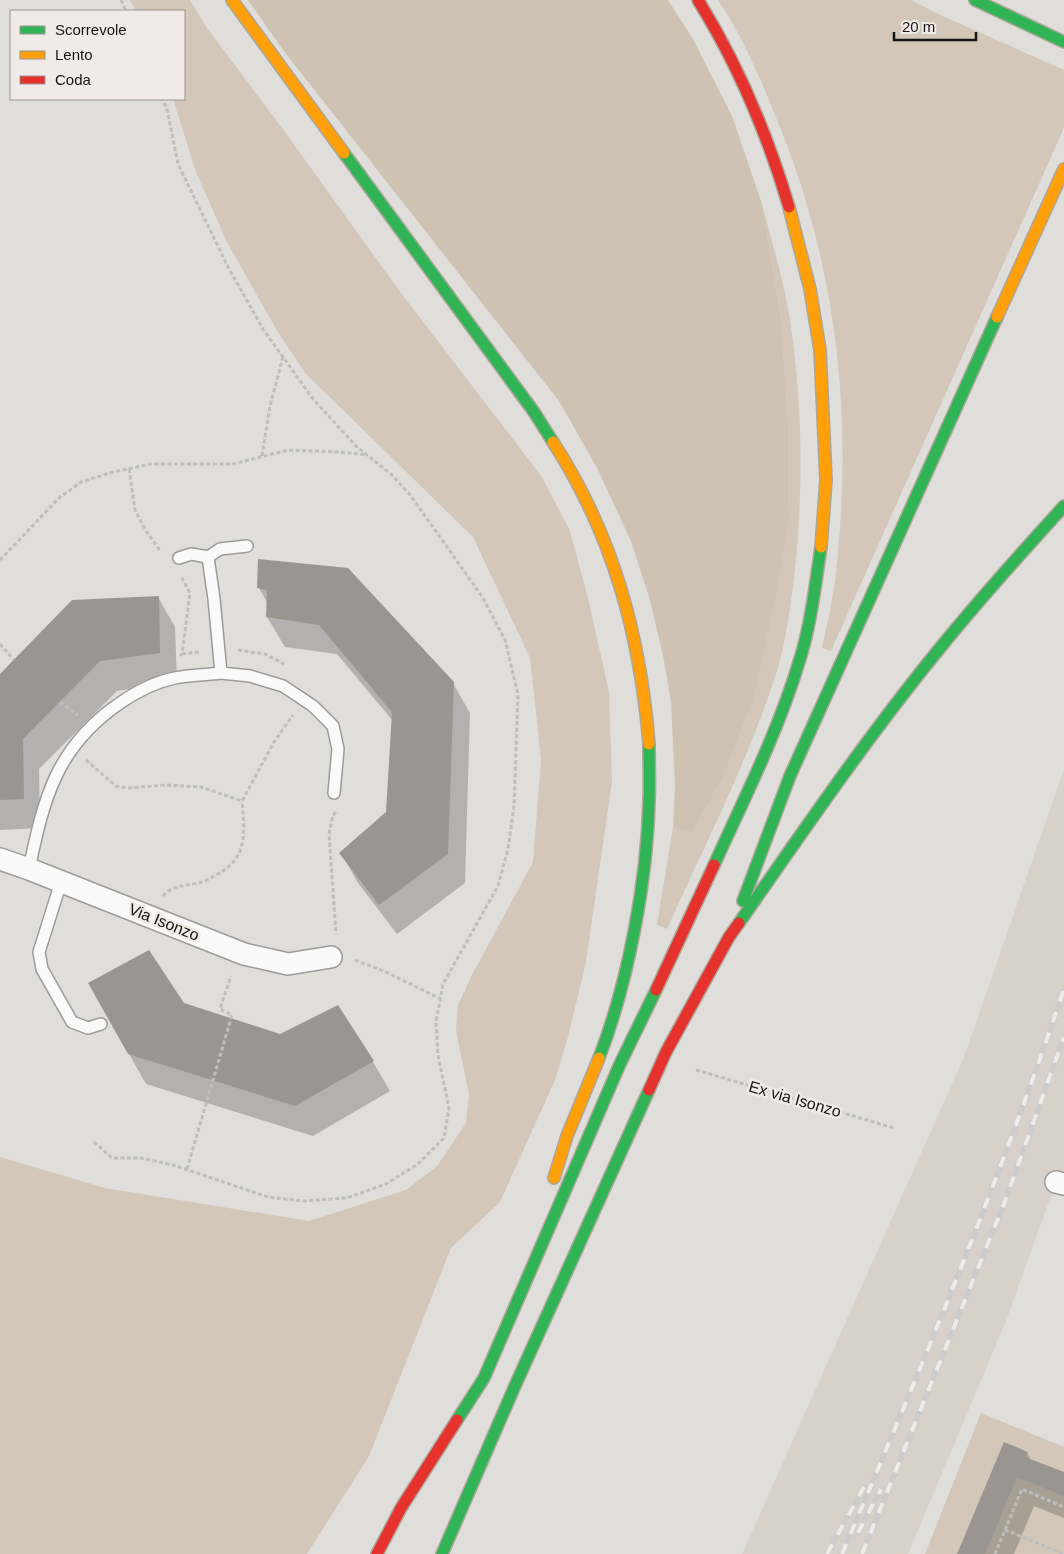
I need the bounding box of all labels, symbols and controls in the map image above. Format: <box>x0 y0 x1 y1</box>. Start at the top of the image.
legend <box>10 10 185 100</box>
scale bar <box>894 10 976 42</box>
text: 20 m <box>902 18 935 35</box>
text: Scorrevole <box>55 21 127 38</box>
text: Lento <box>55 46 93 63</box>
text: Coda <box>55 71 92 88</box>
street label: Via Isonzo <box>126 900 202 944</box>
street label: Ex via Isonzo <box>747 1078 843 1120</box>

